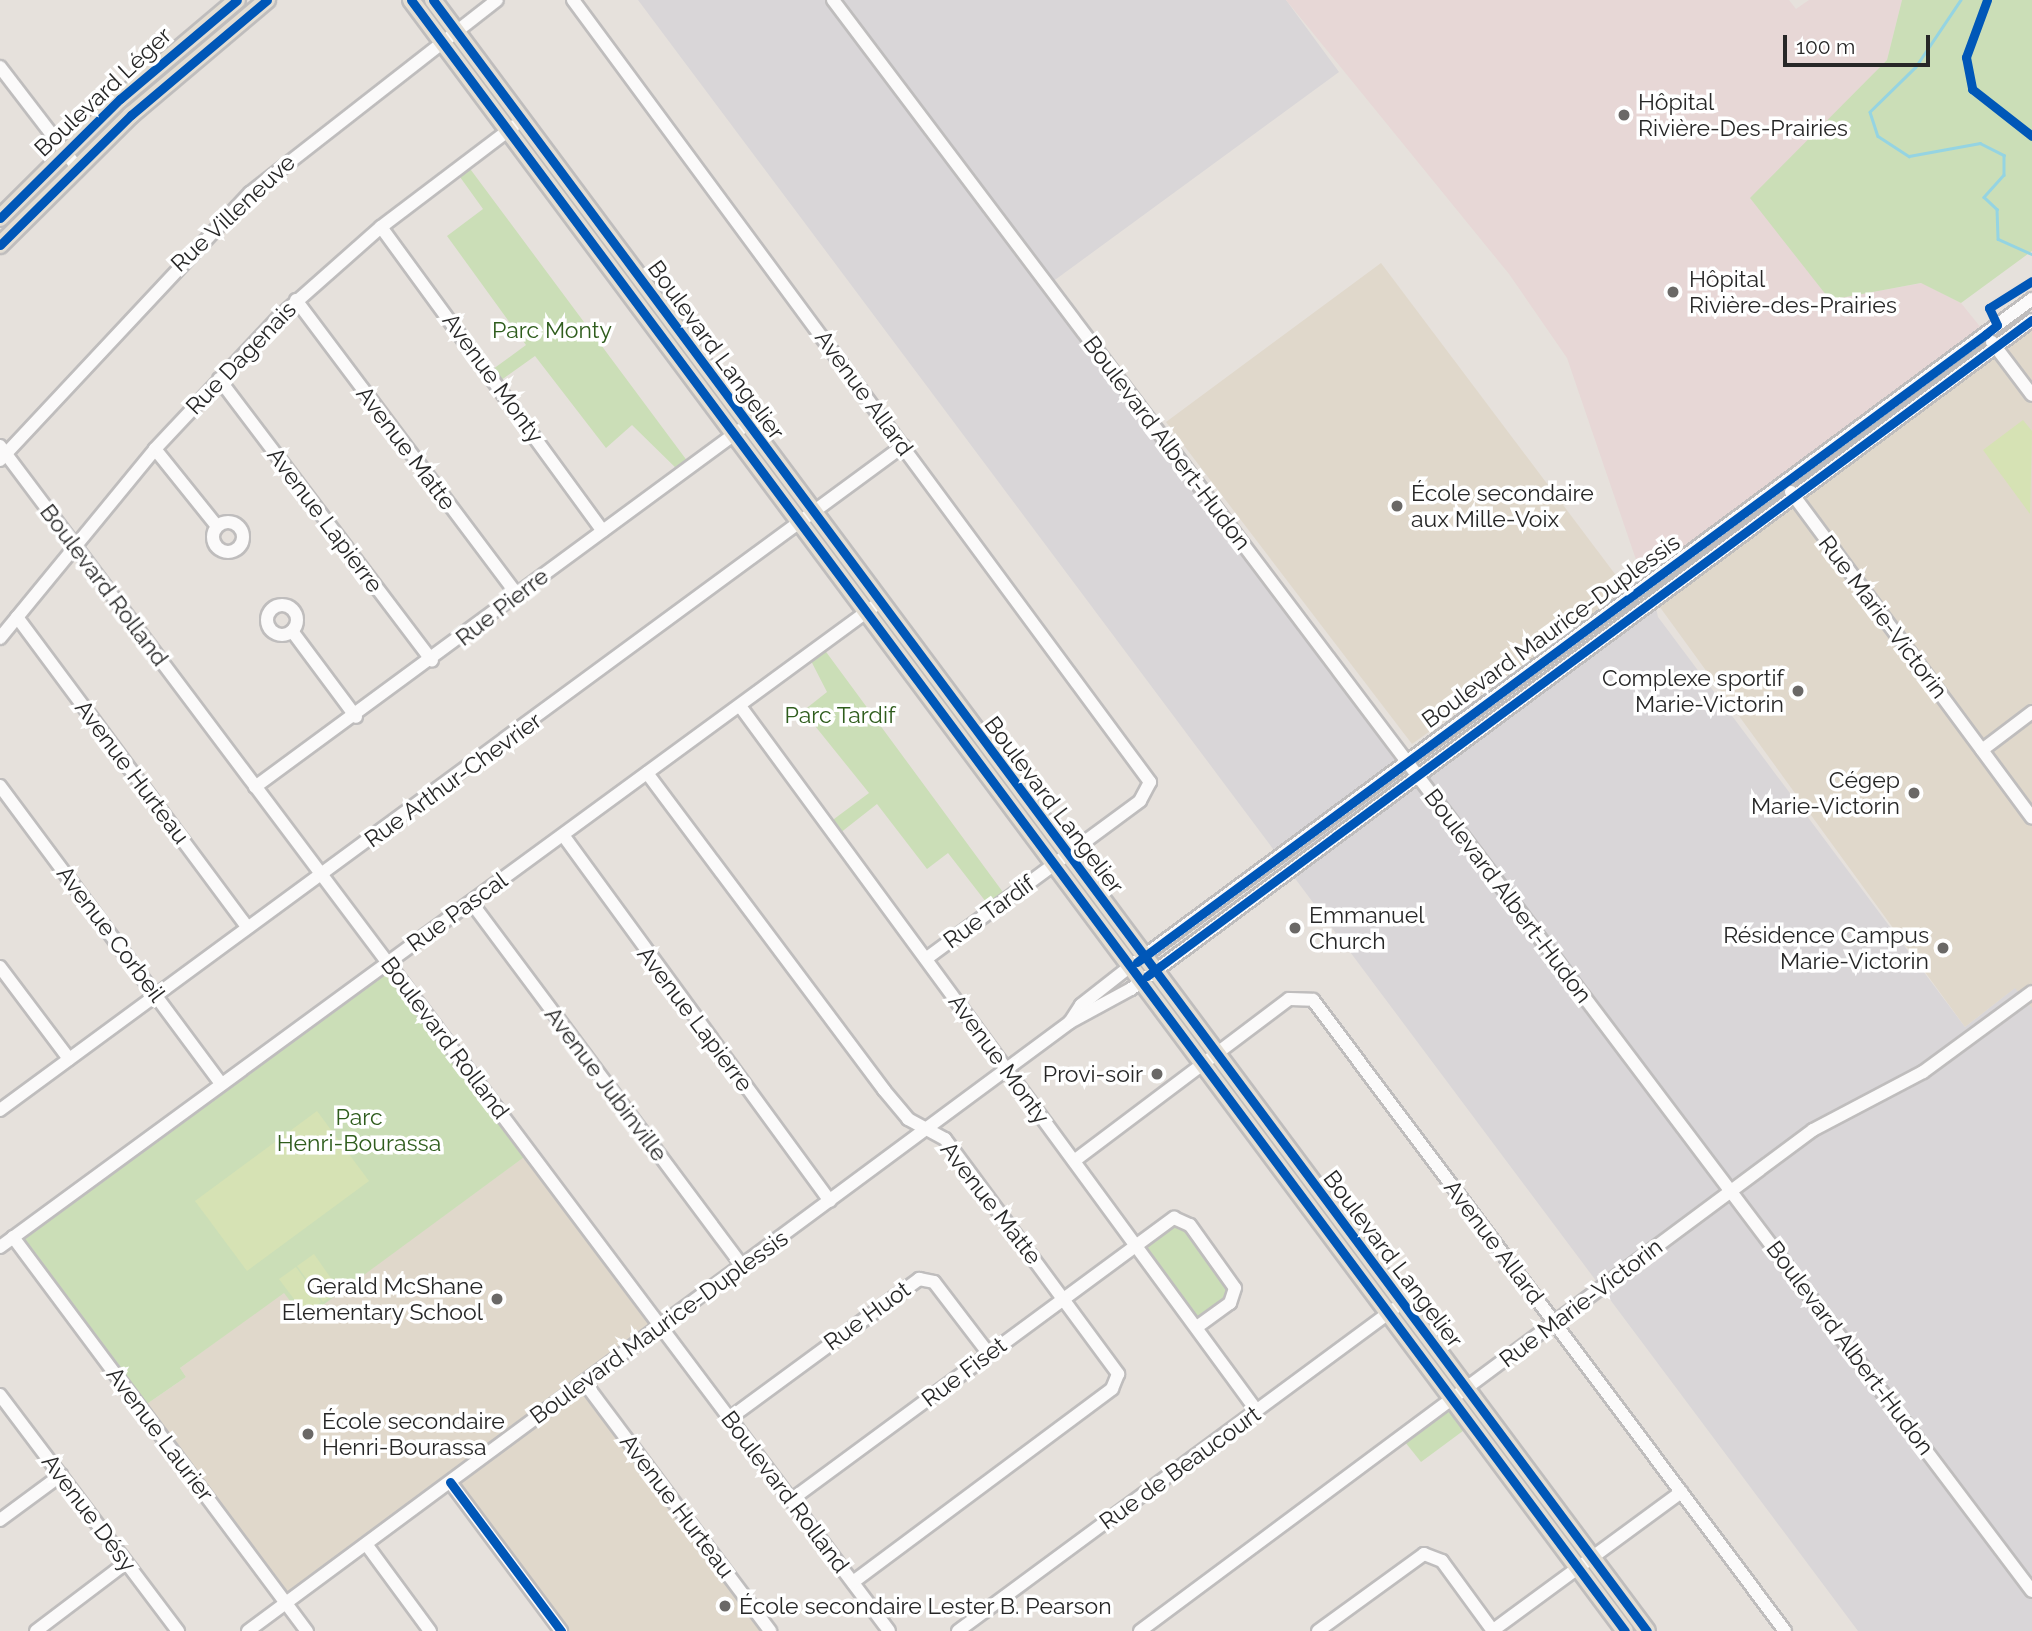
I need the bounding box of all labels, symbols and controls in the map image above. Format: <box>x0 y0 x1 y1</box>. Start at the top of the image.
scale bar <box>1787 21 1934 65</box>
street label: Boulevard Léger <box>29 22 177 162</box>
text: 100 m <box>1796 34 1855 59</box>
place label: Hôpital Rivière-Des-Prairies <box>1638 88 1848 142</box>
marker: Hôpital Rivière-Des-Prairies <box>1616 107 1632 123</box>
street label: Rue Villeneuve <box>165 148 301 278</box>
street label: Boulevard Langelier <box>642 255 790 445</box>
place label: Hôpital Rivière-des-Prairies <box>1689 265 1897 319</box>
marker: Hôpital Rivière-des-Prairies <box>1663 282 1683 302</box>
street label: Rue Dagenais <box>180 296 302 420</box>
street label: Avenue Monty <box>437 308 549 448</box>
park label: Parc Monty <box>492 316 612 344</box>
street label: Avenue Allard <box>809 325 919 461</box>
street label: Boulevard Albert-Hudon <box>1077 330 1257 556</box>
street label: Avenue Matte <box>351 381 461 515</box>
street label: Avenue Lapierre <box>261 442 389 598</box>
place label: École secondaire aux Mille-Voix <box>1411 479 1594 533</box>
marker: École secondaire aux Mille-Voix <box>1389 498 1405 514</box>
street label: Boulevard Rolland <box>34 499 174 671</box>
street label: Boulevard Maurice-Duplessis <box>1417 528 1685 734</box>
street label: Rue Marie-Victorin <box>1813 530 1953 704</box>
street label: Rue Pierre <box>450 562 554 652</box>
place label: Complexe sportif Marie-Victorin <box>1602 664 1784 718</box>
marker: Complexe sportif Marie-Victorin <box>1790 683 1806 699</box>
street label: Avenue Hurteau <box>69 695 195 849</box>
park label: Parc Tardif <box>784 701 896 729</box>
street label: Rue Arthur-Chevrier <box>359 706 547 854</box>
street label: Boulevard Langelier <box>978 711 1130 899</box>
place label: Cégep Marie-Victorin <box>1751 766 1900 820</box>
street label: Boulevard Albert-Hudon <box>1418 783 1598 1009</box>
marker: Cégep Marie-Victorin <box>1906 785 1922 801</box>
street label: Avenue Corbeil <box>51 861 171 1007</box>
street label: Rue Pascal <box>402 866 512 958</box>
street label: Rue Tardif <box>938 869 1040 955</box>
place label: Emmanuel Church <box>1309 901 1425 955</box>
marker: Emmanuel Church <box>1287 920 1303 936</box>
place label: Résidence Campus Marie-Victorin <box>1723 921 1929 975</box>
marker: Résidence Campus Marie-Victorin <box>1935 940 1951 956</box>
street label: Avenue Lapierre <box>631 941 759 1097</box>
street label: Boulevard Rolland <box>375 952 515 1124</box>
street label: Avenue Monty <box>943 989 1055 1129</box>
street label: Avenue Jubinville <box>539 1001 673 1167</box>
place label: Provi-soir <box>1043 1060 1143 1088</box>
marker: Provi-soir <box>1149 1066 1165 1082</box>
park label: Parc Henri-Bourassa <box>277 1103 441 1157</box>
street label: Avenue Matte <box>935 1136 1047 1270</box>
street label: Boulevard Langelier <box>1317 1165 1469 1353</box>
street label: Avenue Allard <box>1438 1174 1550 1310</box>
street label: Boulevard Maurice-Duplessis <box>525 1224 793 1430</box>
street label: Rue Marie-Victorin <box>1494 1233 1668 1373</box>
street label: Boulevard Albert-Hudon <box>1760 1235 1940 1461</box>
place label: Gerald McShane Elementary School <box>281 1272 483 1326</box>
street label: Rue Huot <box>819 1276 915 1356</box>
marker: Gerald McShane Elementary School <box>489 1291 505 1307</box>
street label: Rue Fiset <box>916 1331 1012 1413</box>
street label: Avenue Laurier <box>101 1361 219 1507</box>
street label: Rue de Beaucourt <box>1094 1400 1266 1536</box>
street label: Boulevard Rolland <box>715 1406 855 1578</box>
place label: École secondaire Henri-Bourassa <box>322 1407 505 1461</box>
marker: École secondaire Henri-Bourassa <box>300 1426 316 1442</box>
street label: Avenue Hurteau <box>614 1429 740 1583</box>
street label: Avenue Désy <box>36 1449 142 1577</box>
place label: École secondaire Lester B. Pearson <box>739 1592 1112 1620</box>
marker: École secondaire Lester B. Pearson <box>717 1598 733 1614</box>

